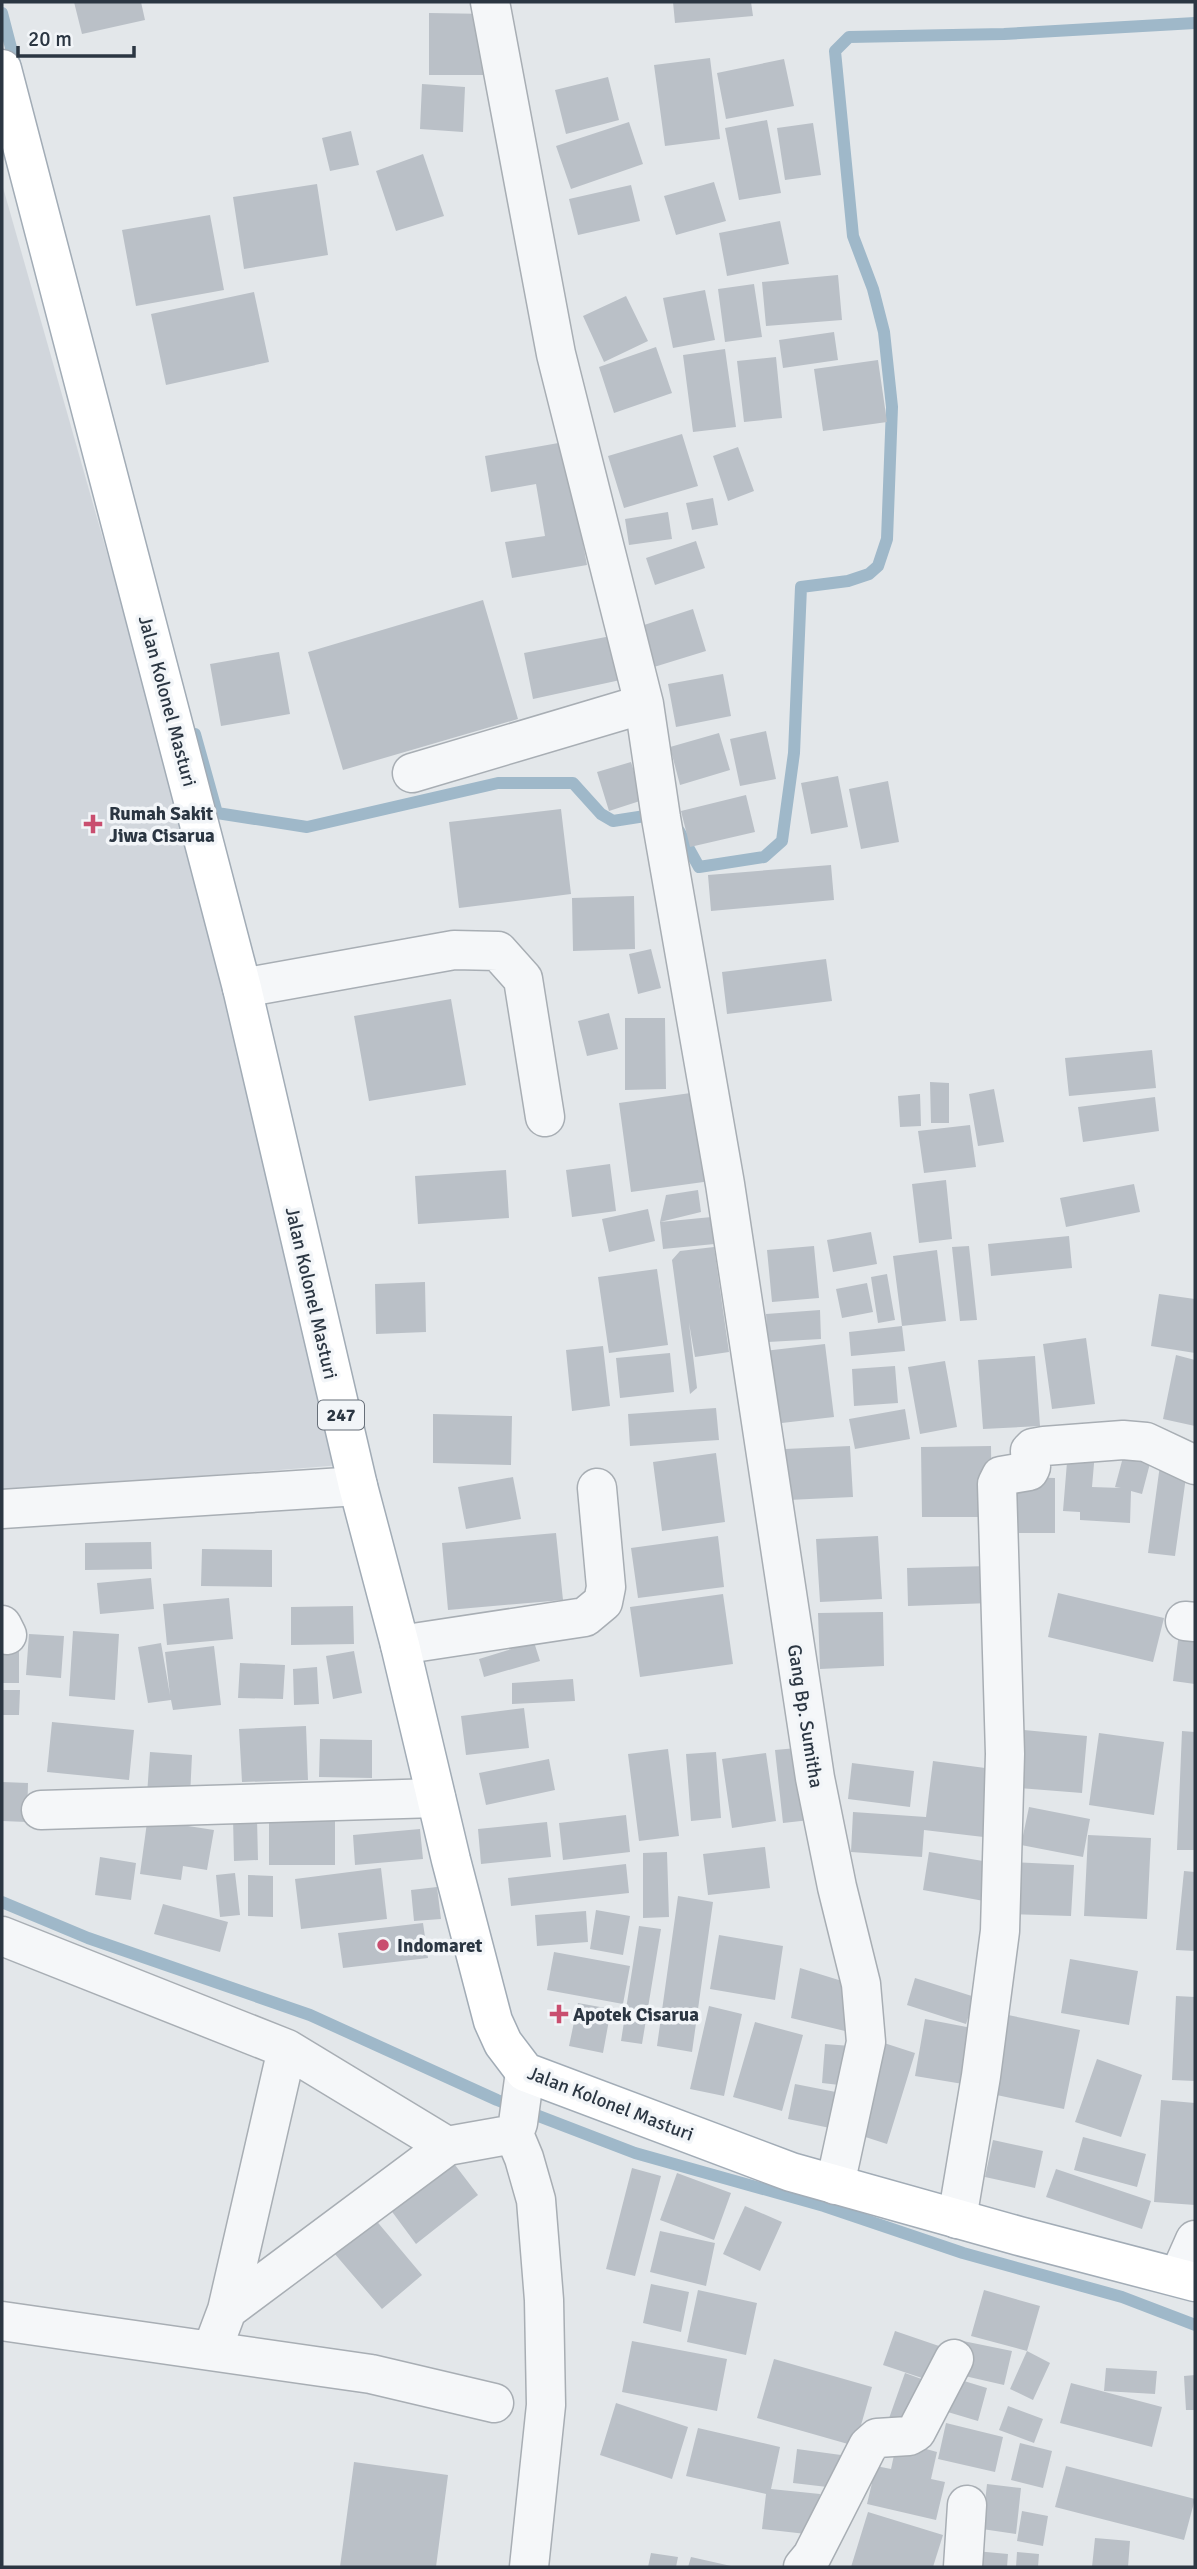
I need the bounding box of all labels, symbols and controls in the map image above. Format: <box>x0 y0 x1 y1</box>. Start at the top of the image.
scale bar <box>18 14 133 58</box>
text: 20 m <box>28 26 72 52</box>
street label: Jalan Kolonel Masturi <box>133 613 201 789</box>
place label: Rumah Sakit Jiwa Cisarua <box>109 802 215 848</box>
marker: Rumah Sakit Jiwa Cisarua <box>83 814 103 834</box>
street label: Jalan Kolonel Masturi <box>280 1205 343 1382</box>
road number: 247 <box>318 1400 364 1430</box>
street label: Gang Bp. Sumitha <box>782 1643 828 1790</box>
place label: Indomaret <box>397 1934 482 1958</box>
marker: Indomaret <box>375 1937 391 1953</box>
place label: Apotek Cisarua <box>573 2003 699 2027</box>
marker: Apotek Cisarua <box>551 2006 567 2022</box>
street label: Jalan Kolonel Masturi <box>524 2061 697 2147</box>

